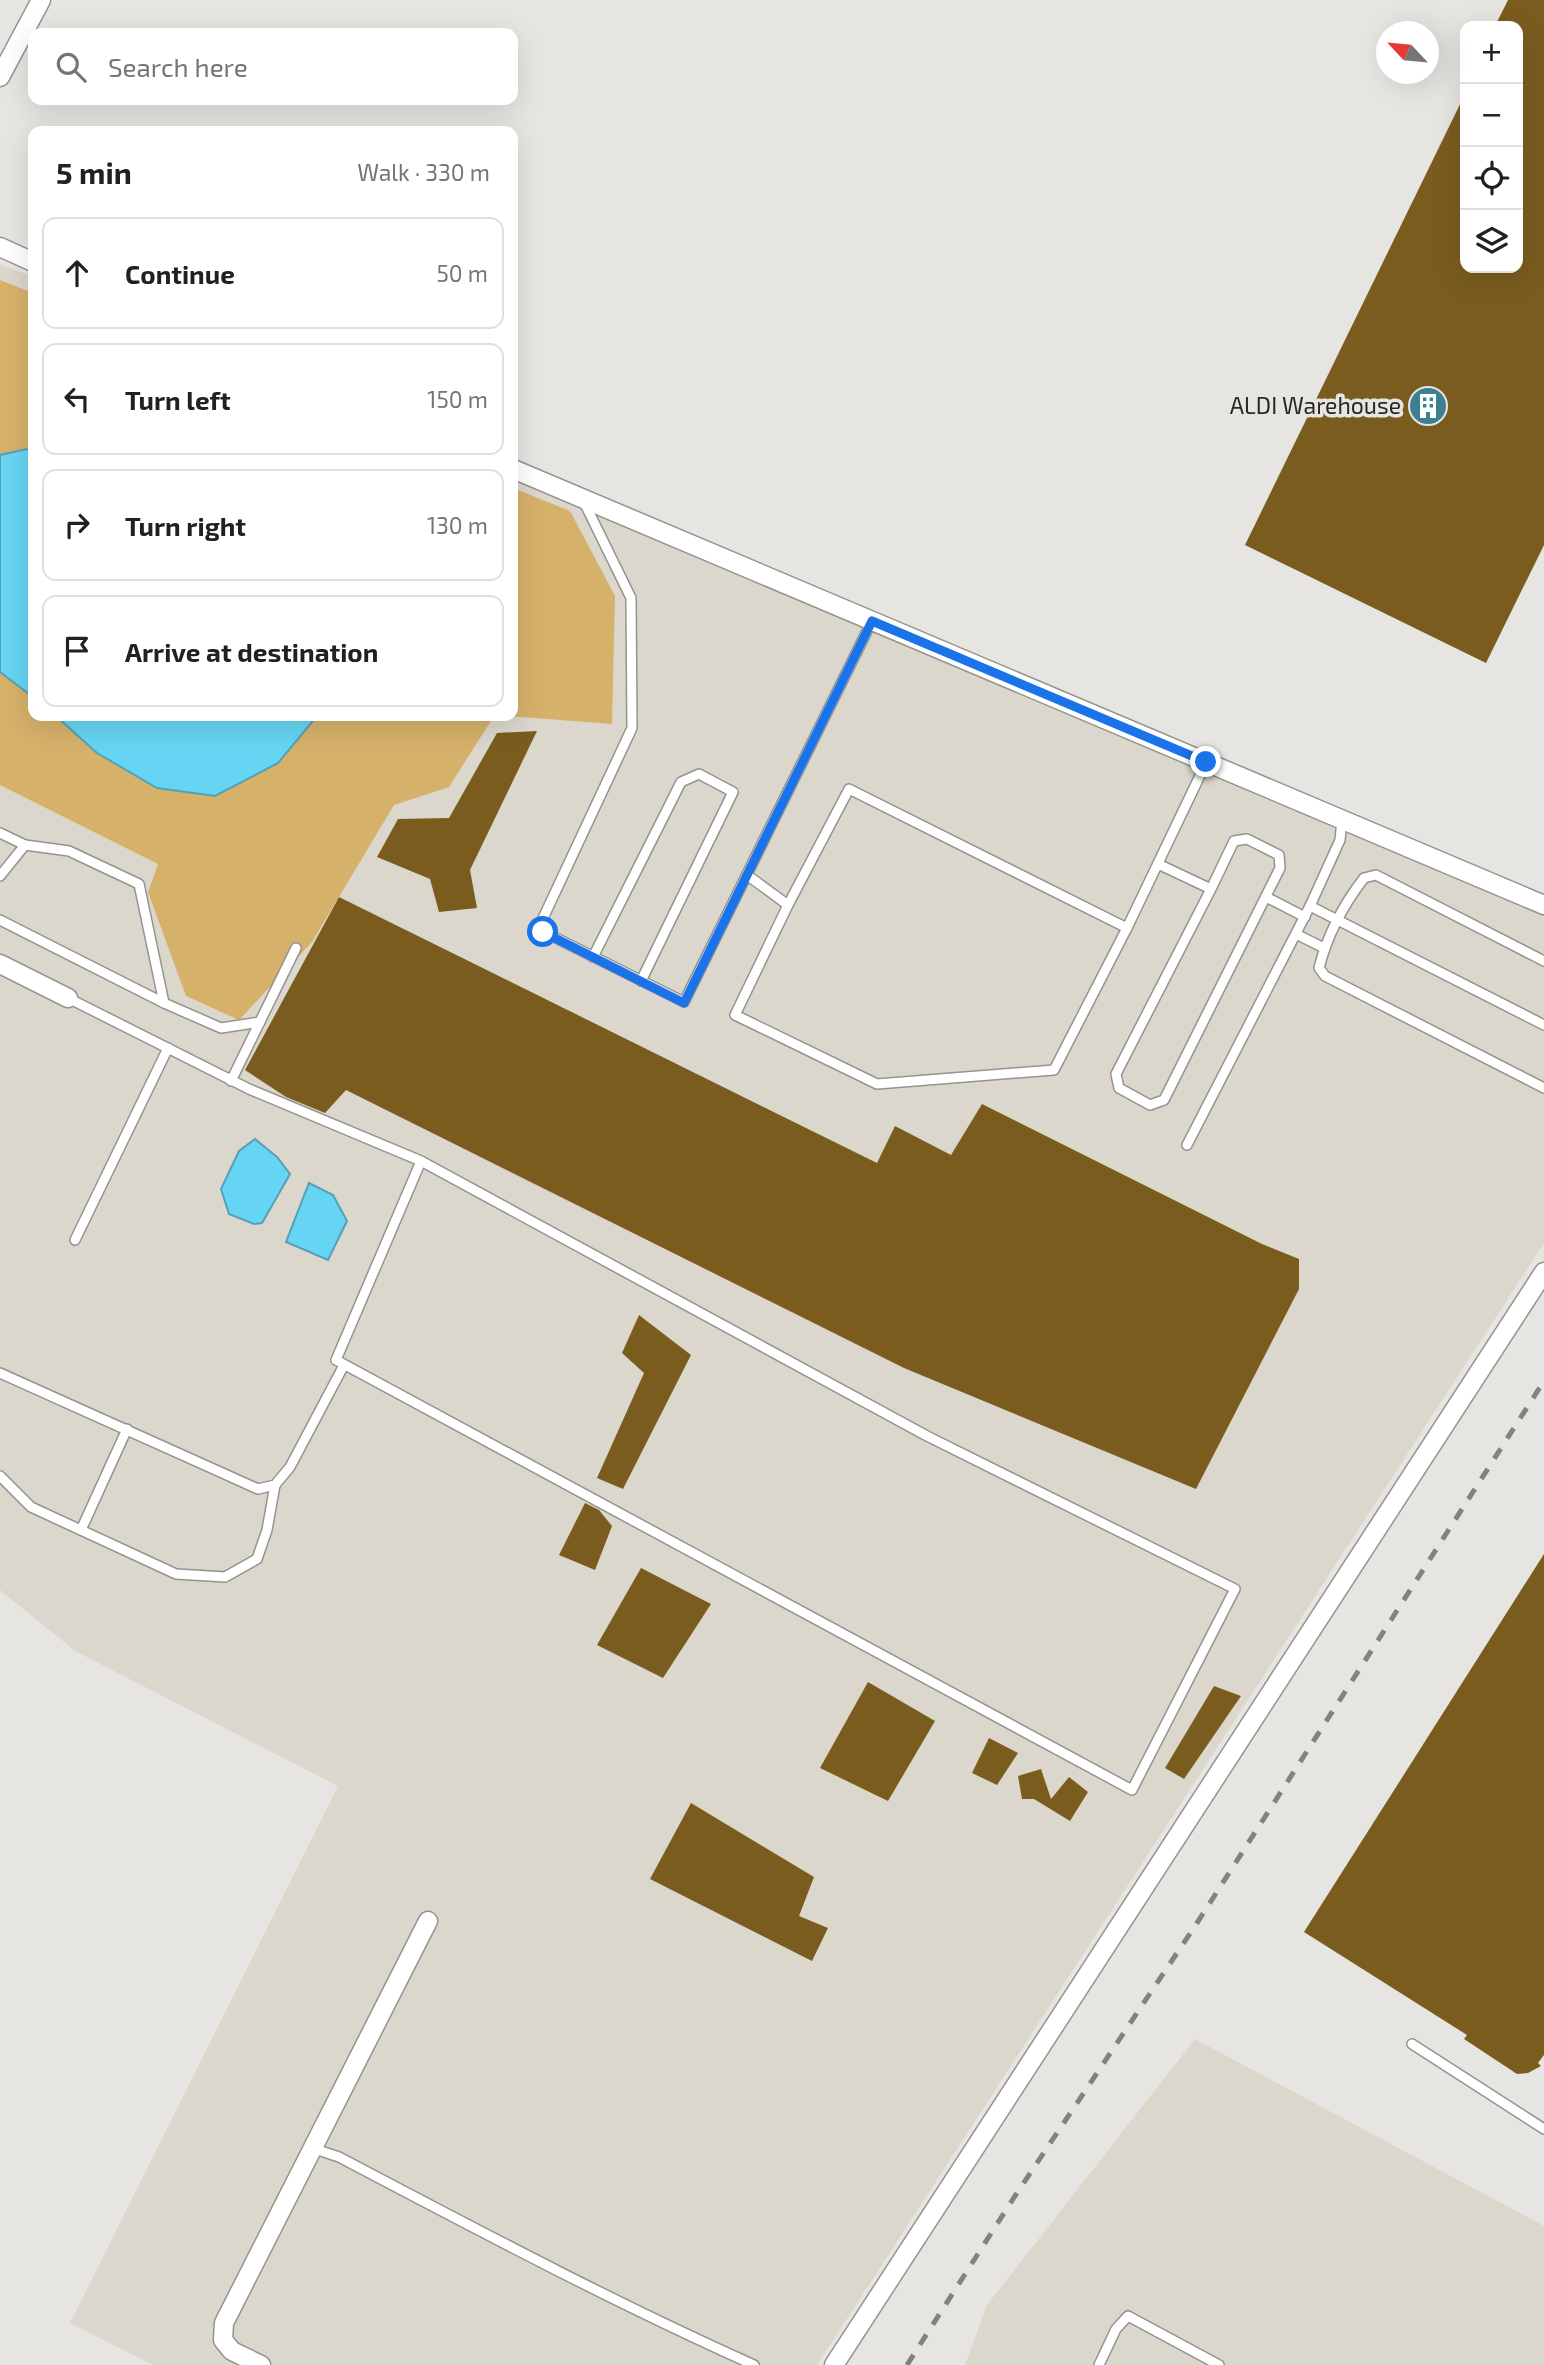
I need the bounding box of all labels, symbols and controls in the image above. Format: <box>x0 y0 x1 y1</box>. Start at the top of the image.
north arrow <box>1376 21 1439 84</box>
map controls <box>1460 21 1523 273</box>
button: + <box>1460 21 1523 84</box>
search box <box>28 28 518 105</box>
icon: search <box>52 48 90 86</box>
text: Search here <box>108 51 248 82</box>
button: − <box>1460 84 1523 147</box>
button: locate <box>1460 147 1523 210</box>
text: 5 min <box>56 154 132 190</box>
text: Walk · 330 m <box>357 158 490 186</box>
button: layers <box>1460 210 1523 273</box>
icon: ahead <box>58 254 96 292</box>
text: Continue <box>125 258 235 289</box>
text: 50 m <box>437 259 488 287</box>
icon: left <box>58 380 96 418</box>
text: Turn left <box>125 384 231 415</box>
text: 150 m <box>427 385 488 413</box>
building icon: ALDI Warehouse <box>1407 385 1449 427</box>
place label: ALDI Warehouse <box>1230 391 1401 419</box>
icon: right <box>58 506 96 544</box>
text: Turn right <box>125 510 246 541</box>
text: 130 m <box>427 511 488 539</box>
icon: arrive <box>58 632 96 670</box>
text: Arrive at destination <box>125 636 378 667</box>
route end <box>1190 746 1221 777</box>
route start <box>527 916 558 947</box>

